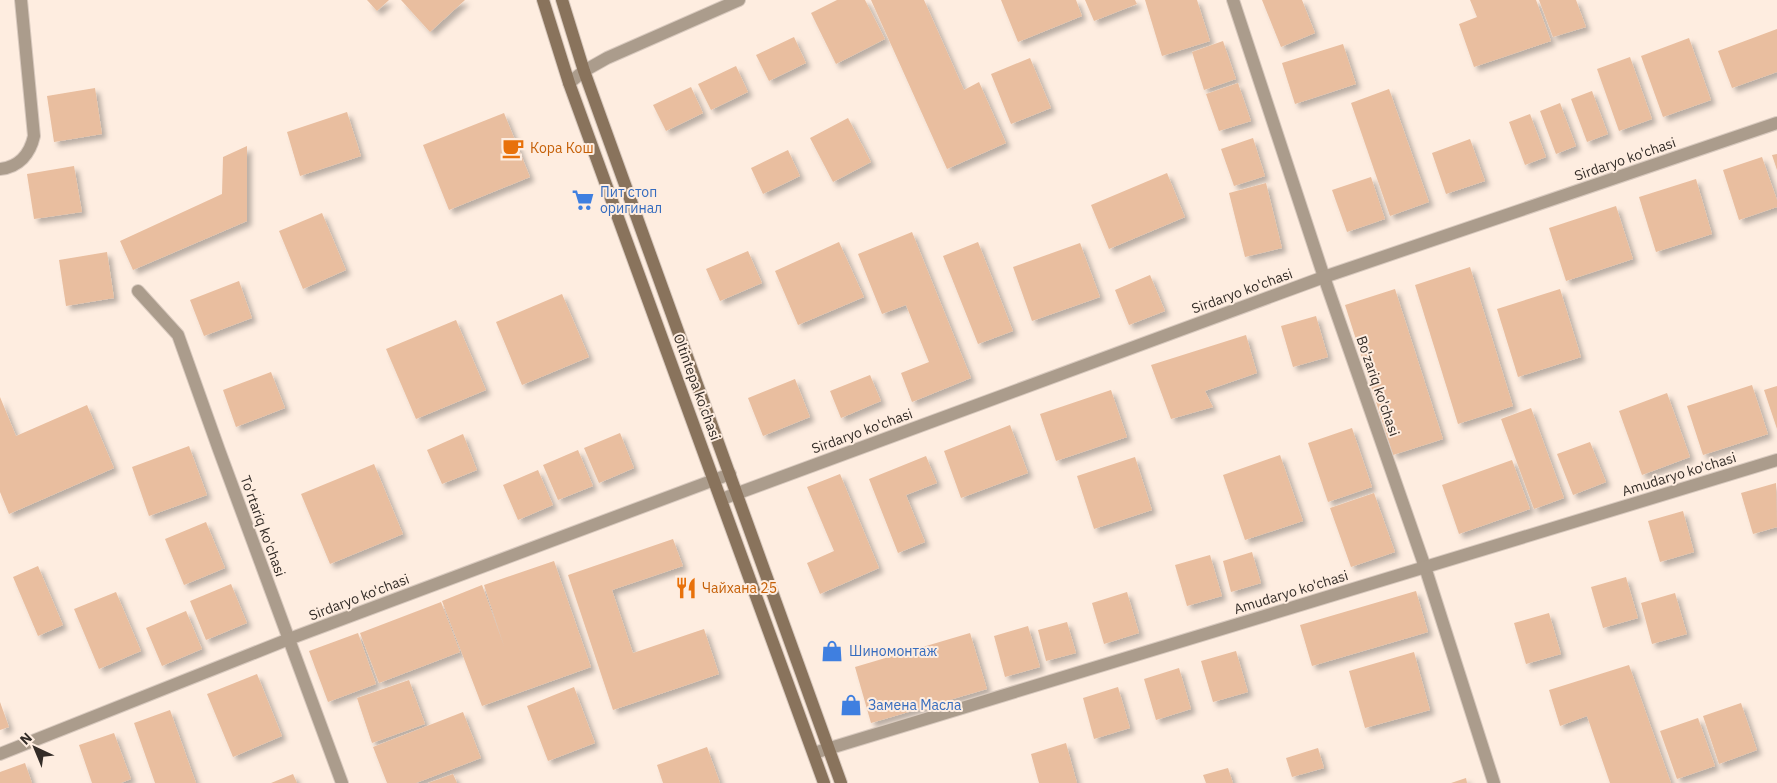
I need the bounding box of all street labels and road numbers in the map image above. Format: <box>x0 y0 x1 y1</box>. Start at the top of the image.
street label: Sirdaryo ko'chasi <box>1572 133 1678 185</box>
street label: Sirdaryo ko'chasi <box>1189 264 1295 318</box>
street label: Oltintepa ko'chasi <box>669 331 725 443</box>
street label: Bo'zariq ko'chasi <box>1352 333 1404 439</box>
street label: Sirdaryo ko'chasi <box>809 404 915 458</box>
street label: Amudaryo ko'chasi <box>1620 448 1738 500</box>
street label: To'rtariq ko'chasi <box>236 473 290 579</box>
street label: Amudaryo ko'chasi <box>1232 566 1350 618</box>
street label: Sirdaryo ko'chasi <box>306 570 412 624</box>

